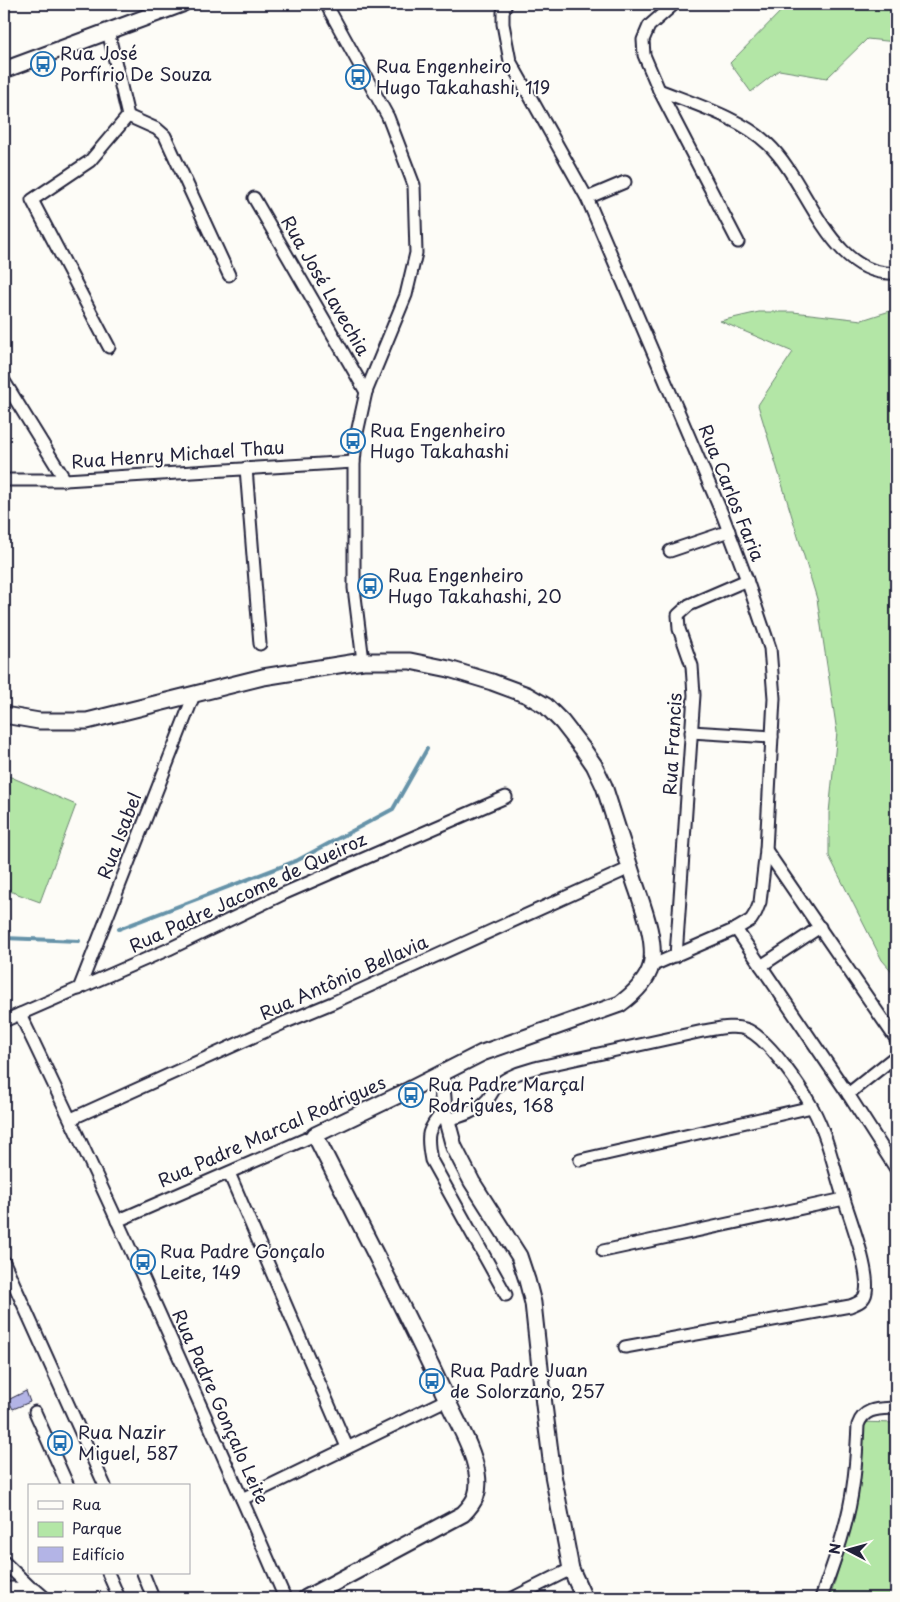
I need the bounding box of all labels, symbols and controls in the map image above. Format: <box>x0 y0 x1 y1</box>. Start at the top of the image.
place label: Rua José Porfírio De Souza <box>60 39 212 87</box>
bus stop icon: Rua José Porfírio De Souza <box>30 51 56 77</box>
place label: Rua Engenheiro Hugo Takahashi, 119 <box>376 52 550 100</box>
bus stop icon: Rua Engenheiro Hugo Takahashi, 119 <box>345 64 371 90</box>
street label: Rua José Lavechia <box>275 210 377 360</box>
place label: Rua Engenheiro Hugo Takahashi <box>370 416 509 464</box>
street label: Rua Carlos Faria <box>693 420 772 566</box>
bus stop icon: Rua Engenheiro Hugo Takahashi <box>340 428 366 454</box>
street label: Rua Henry Michael Thau <box>70 433 285 474</box>
place label: Rua Engenheiro Hugo Takahashi, 20 <box>388 561 562 609</box>
bus stop icon: Rua Engenheiro Hugo Takahashi, 20 <box>357 573 383 599</box>
street label: Rua Francis <box>655 692 688 796</box>
street label: Rua Isabel <box>90 788 147 883</box>
street label: Rua Padre Jacome de Queiroz <box>124 825 370 959</box>
street label: Rua Antônio Bellavia <box>255 927 433 1026</box>
street label: Rua Padre Marcal Rodrigues <box>153 1068 390 1193</box>
place label: Rua Padre Marçal Rodrigues, 168 <box>428 1070 585 1118</box>
bus stop icon: Rua Padre Marçal Rodrigues, 168 <box>398 1082 424 1108</box>
place label: Rua Padre Gonçalo Leite, 149 <box>160 1237 325 1285</box>
bus stop icon: Rua Padre Gonçalo Leite, 149 <box>130 1249 156 1275</box>
street label: Rua Padre Gonçalo Leite <box>166 1305 277 1508</box>
place label: Rua Padre Juan de Solorzano, 257 <box>450 1356 605 1404</box>
bus stop icon: Rua Padre Juan de Solorzano, 257 <box>419 1368 445 1394</box>
place label: Rua Nazir Miguel, 587 <box>78 1418 178 1466</box>
bus stop icon: Rua Nazir Miguel, 587 <box>47 1430 73 1456</box>
legend <box>28 1484 190 1574</box>
text: Rua <box>72 1492 101 1515</box>
text: Parque <box>72 1516 122 1539</box>
north arrow <box>822 1524 872 1574</box>
text: Edifício <box>72 1542 125 1565</box>
text: N <box>824 1542 846 1555</box>

